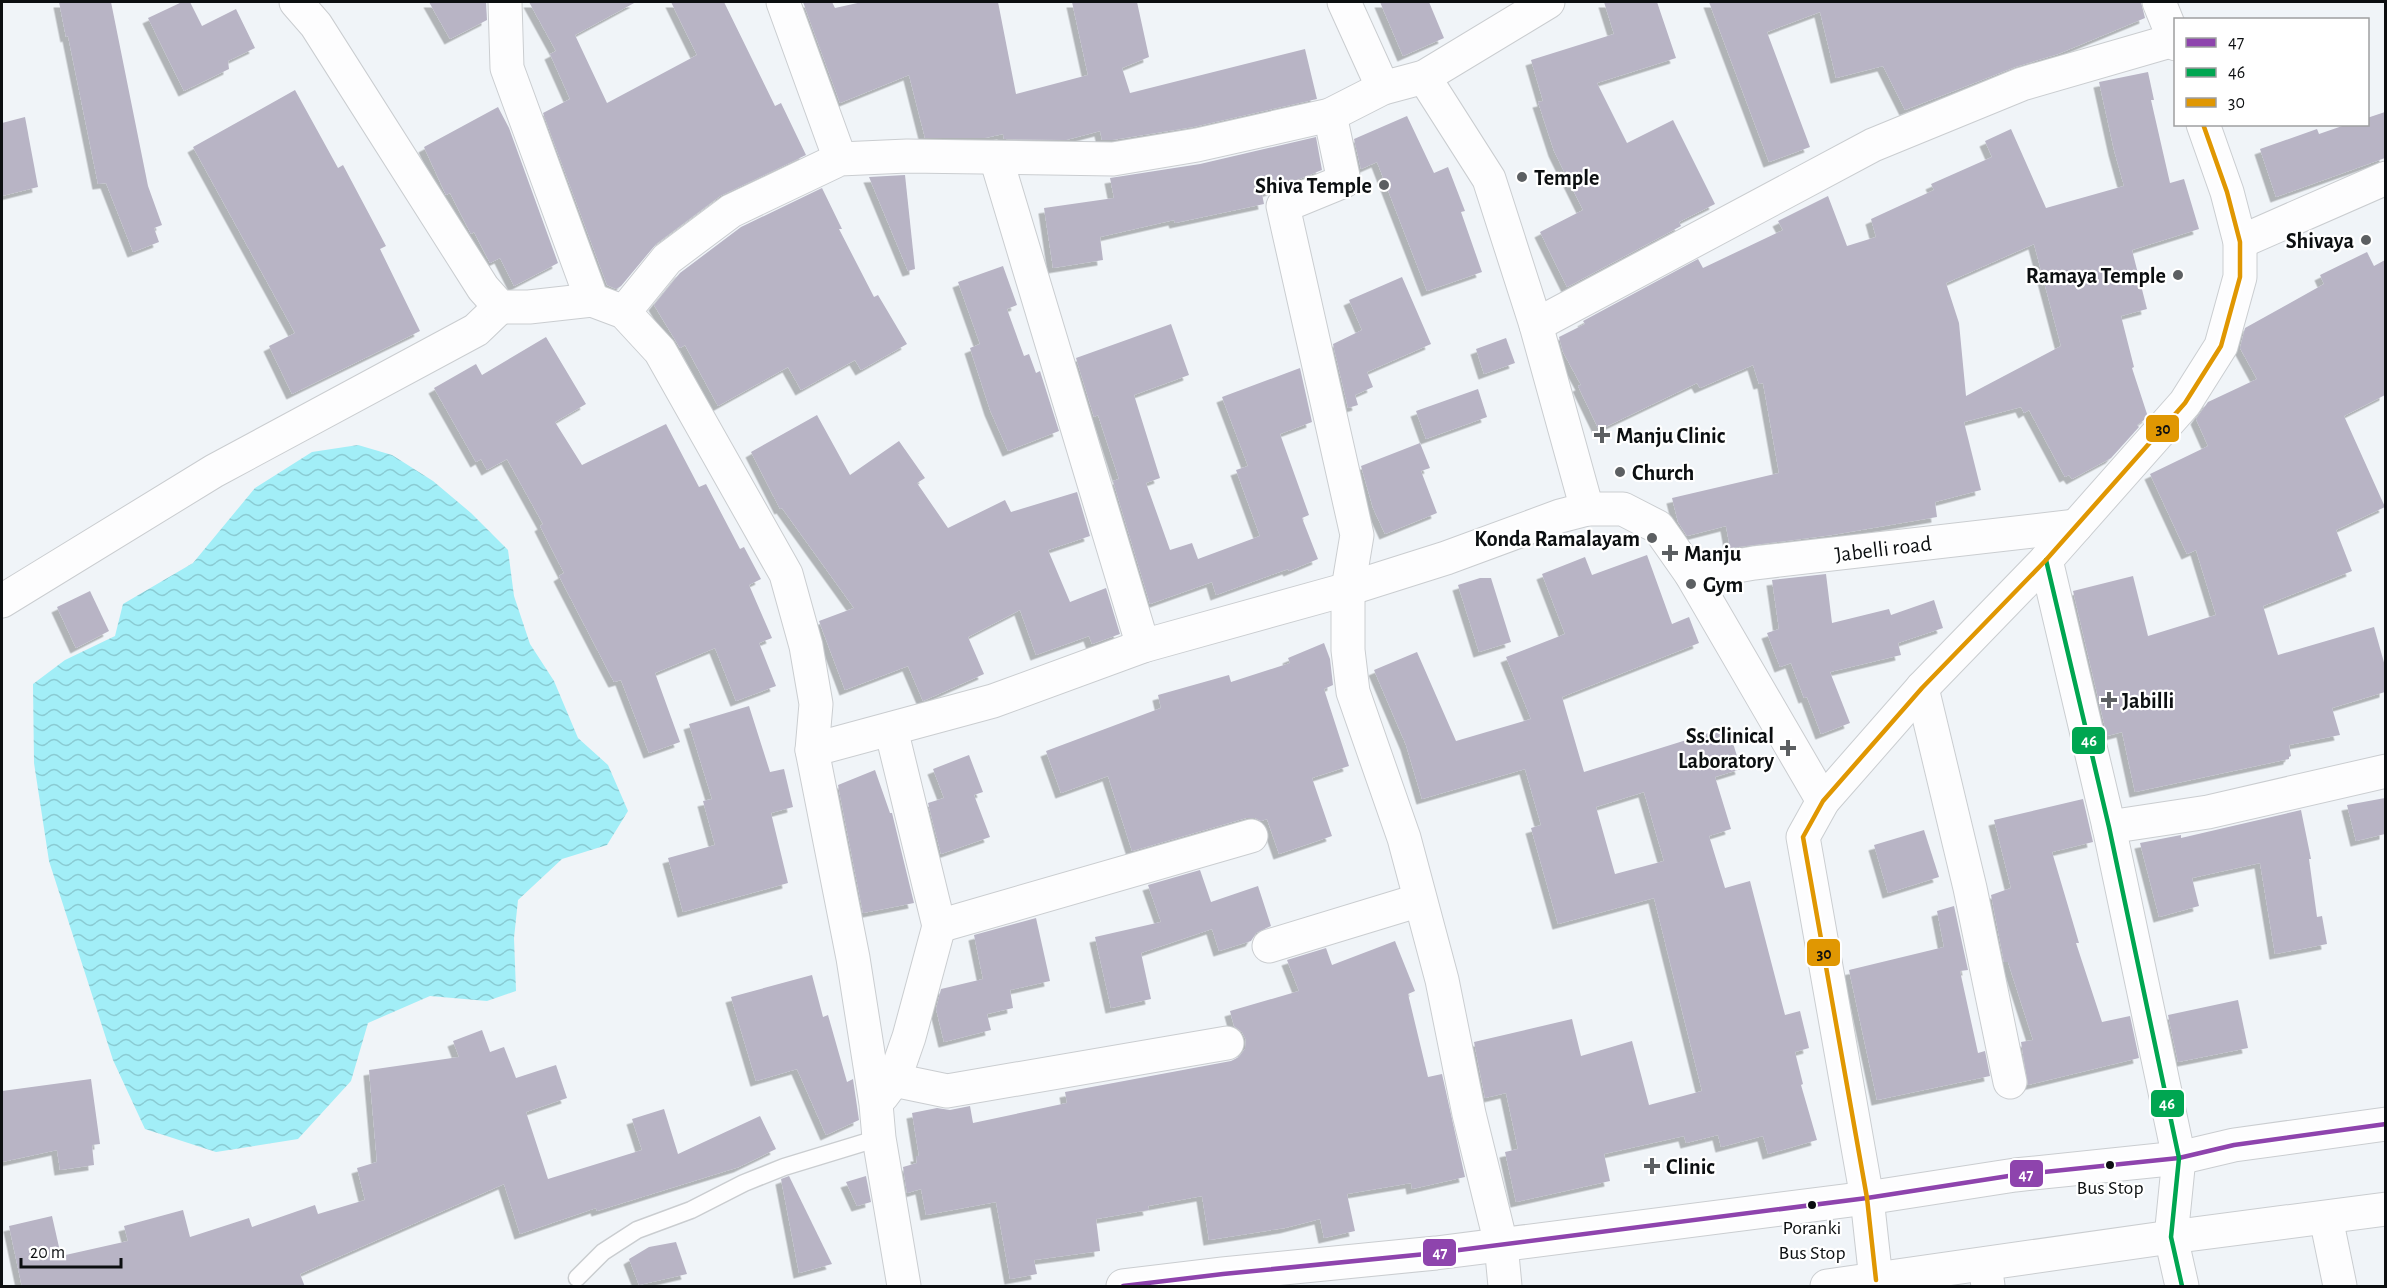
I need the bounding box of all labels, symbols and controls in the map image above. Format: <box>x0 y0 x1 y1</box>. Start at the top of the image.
legend <box>2174 18 2369 126</box>
text: 47 <box>2228 34 2244 52</box>
text: 46 <box>2228 64 2245 82</box>
text: 30 <box>2228 94 2245 112</box>
place label: Temple <box>1534 167 1599 189</box>
marker: Temple <box>1515 170 1529 184</box>
place label: Shiva Temple <box>1255 175 1372 197</box>
marker: Shiva Temple <box>1377 178 1391 192</box>
place label: Shivaya <box>2286 230 2354 253</box>
marker: Shivaya <box>2359 233 2373 247</box>
place label: Ramaya Temple <box>2026 265 2166 288</box>
marker: Ramaya Temple <box>2171 268 2185 282</box>
line badge: 30 <box>2145 414 2180 443</box>
text: 30 <box>2155 421 2171 437</box>
place label: Manju Clinic <box>1616 425 1726 448</box>
marker: Manju Clinic <box>1593 426 1611 444</box>
place label: Church <box>1632 462 1694 484</box>
marker: Church <box>1613 465 1627 479</box>
place label: Konda Ramalayam <box>1474 528 1640 551</box>
marker: Konda Ramalayam <box>1645 531 1659 545</box>
street label: Jabelli road <box>1834 532 1933 566</box>
place label: Manju <box>1684 543 1742 566</box>
marker: Manju <box>1661 544 1679 562</box>
place label: Gym <box>1703 574 1743 597</box>
marker: Gym <box>1684 577 1698 591</box>
place label: Jabilli <box>2122 690 2174 712</box>
marker: Jabilli <box>2100 691 2118 709</box>
place label: Ss.Clinical Laboratory <box>1678 725 1774 773</box>
line badge: 46 <box>2071 726 2106 755</box>
text: 46 <box>2081 733 2097 749</box>
marker: Ss.Clinical Laboratory <box>1779 739 1797 757</box>
line badge: 30 <box>1806 938 1841 967</box>
text: 30 <box>1816 946 1832 962</box>
line badge: 46 <box>2150 1089 2185 1118</box>
text: 46 <box>2159 1096 2175 1112</box>
place label: Clinic <box>1666 1156 1715 1178</box>
marker: Clinic <box>1643 1157 1661 1175</box>
line badge: 47 <box>2009 1159 2044 1188</box>
marker: Bus Stop <box>2104 1159 2116 1171</box>
text: 47 <box>2019 1167 2034 1183</box>
place label: Bus Stop <box>2076 1178 2144 1198</box>
marker: Poranki Bus Stop <box>1806 1199 1818 1211</box>
place label: Poranki Bus Stop <box>1778 1218 1846 1263</box>
scale bar <box>21 1231 122 1269</box>
line badge: 47 <box>1422 1238 1457 1267</box>
text: 20 m <box>30 1244 65 1262</box>
text: 47 <box>1433 1245 1448 1261</box>

